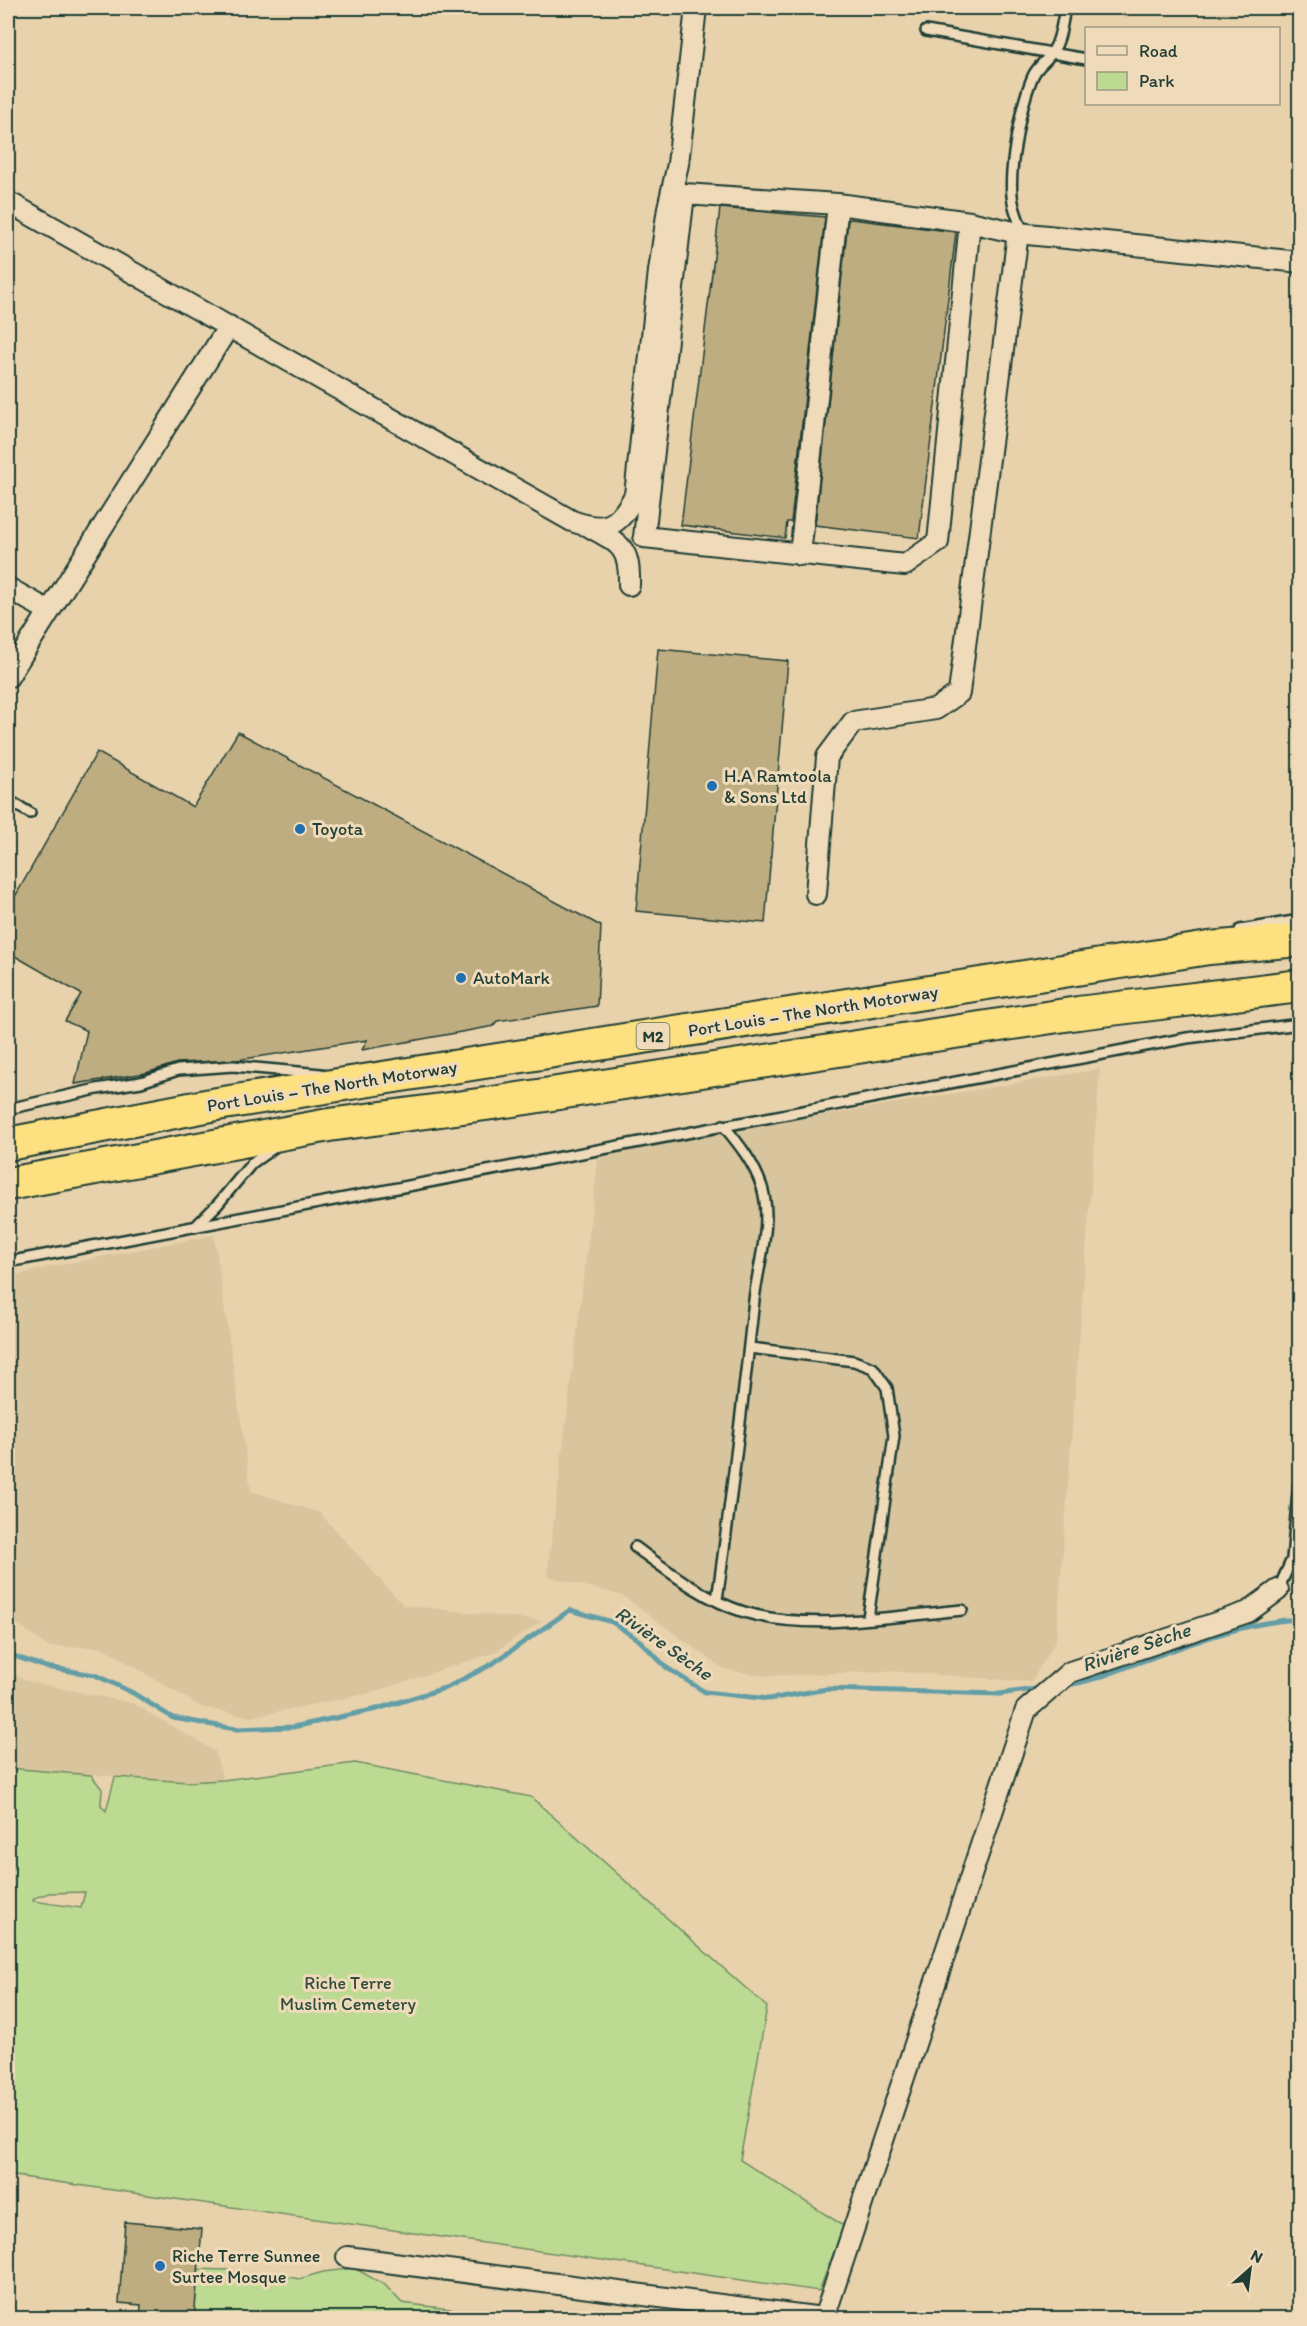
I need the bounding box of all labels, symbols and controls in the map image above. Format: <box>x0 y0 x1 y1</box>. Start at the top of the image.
legend <box>1085 27 1280 105</box>
text: Road <box>1139 40 1178 62</box>
text: Park <box>1139 70 1174 92</box>
place label: H.A Ramtoola & Sons Ltd <box>724 765 832 808</box>
marker: H.A Ramtoola & Sons Ltd <box>705 779 719 793</box>
place label: Toyota <box>312 818 364 840</box>
marker: Toyota <box>293 822 307 836</box>
place label: AutoMark <box>473 967 550 989</box>
marker: AutoMark <box>454 971 468 985</box>
street label: Port Louis – The North Motorway <box>686 980 940 1042</box>
road number: M2 <box>636 1023 670 1049</box>
street label: Port Louis – The North Motorway <box>205 1055 459 1117</box>
water label: Rivière Sèche <box>611 1601 718 1686</box>
water label: Rivière Sèche <box>1079 1617 1195 1677</box>
park label: Riche Terre Muslim Cemetery <box>280 1972 416 2015</box>
north arrow <box>1220 2239 1280 2299</box>
place label: Riche Terre Sunnee Surtee Mosque <box>172 2245 320 2288</box>
text: N <box>1248 2245 1266 2267</box>
marker: Riche Terre Sunnee Surtee Mosque <box>153 2259 167 2273</box>

